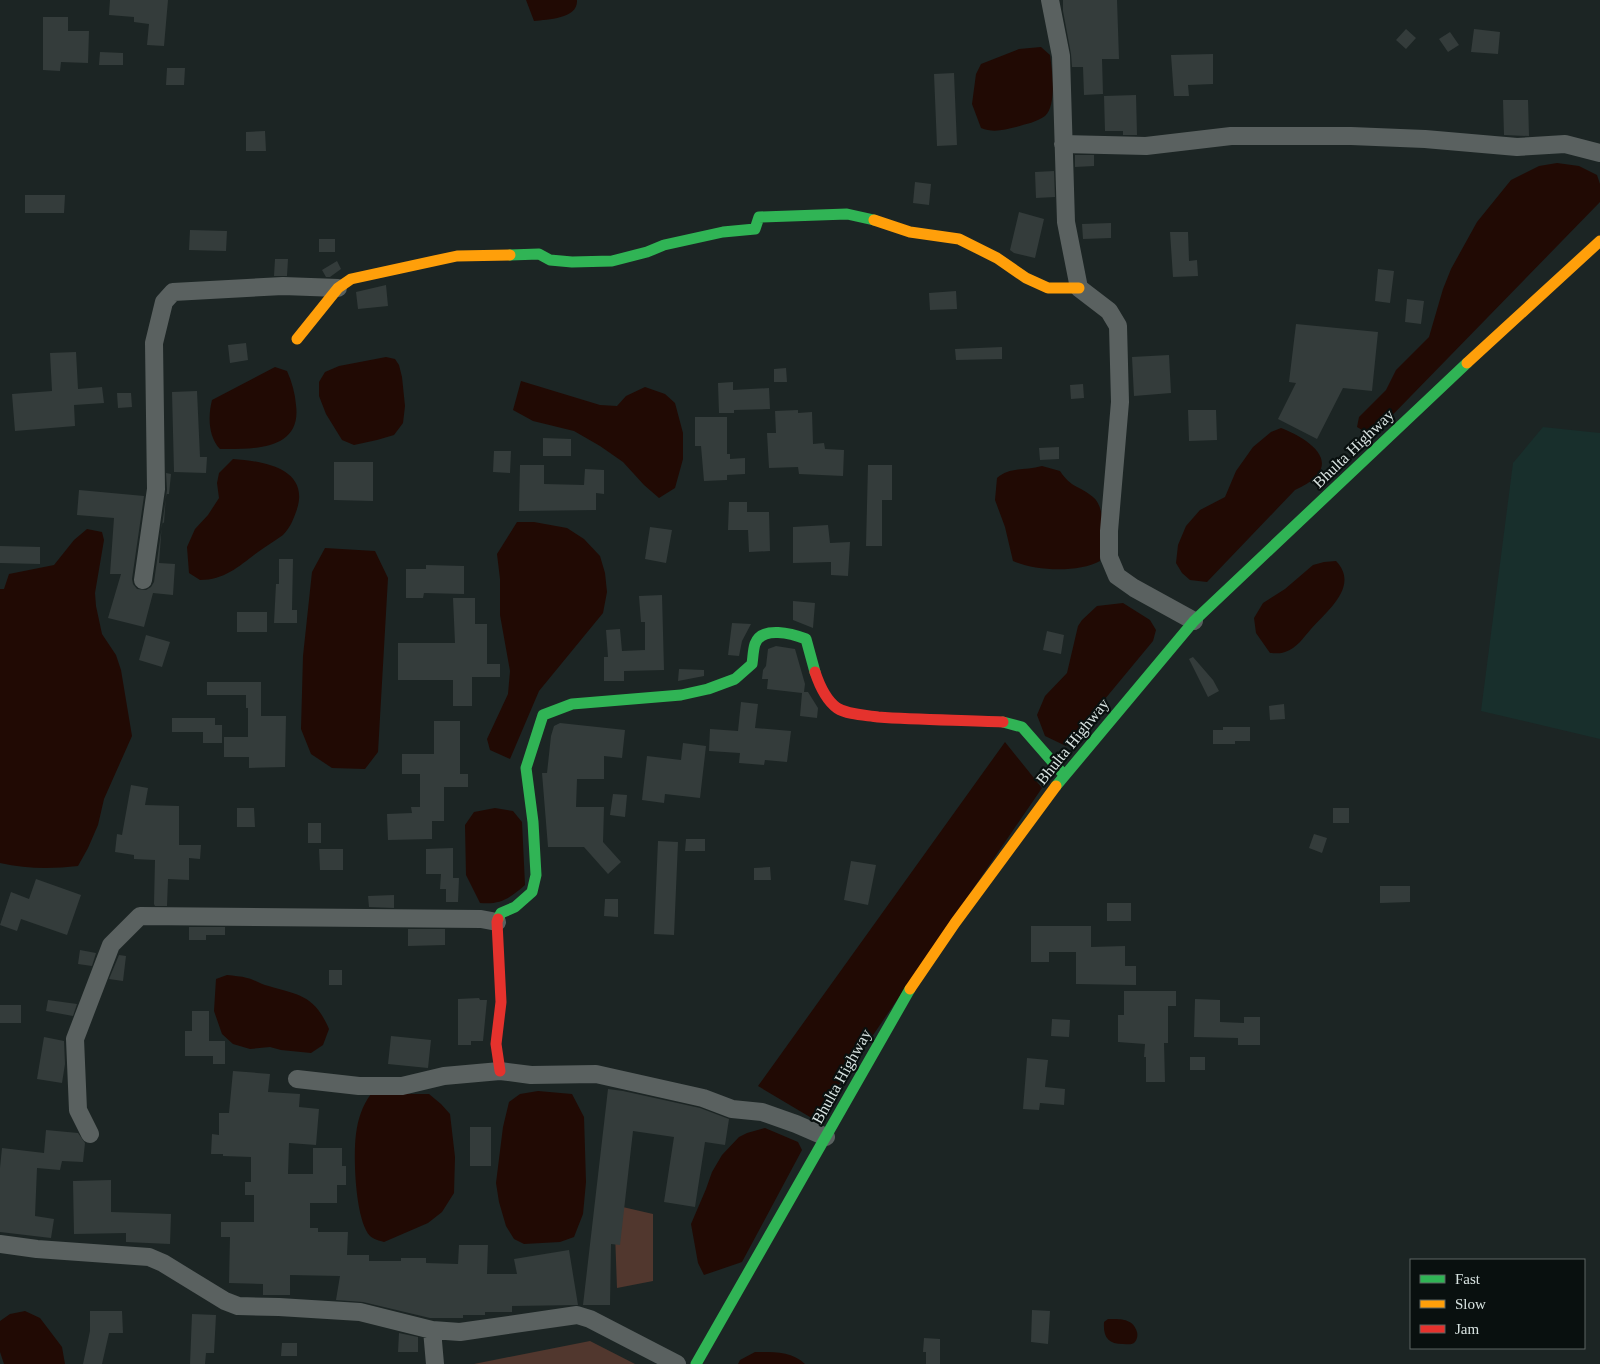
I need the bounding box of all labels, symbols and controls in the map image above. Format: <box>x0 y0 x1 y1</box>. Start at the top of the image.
street label: Bhulta Highway <box>1310 406 1398 492</box>
street label: Bhulta Highway <box>1033 695 1113 788</box>
street label: Bhulta Highway <box>808 1026 875 1127</box>
legend <box>1410 1259 1585 1349</box>
text: Fast <box>1455 1271 1481 1287</box>
text: Slow <box>1455 1296 1486 1312</box>
text: Jam <box>1455 1321 1479 1337</box>

